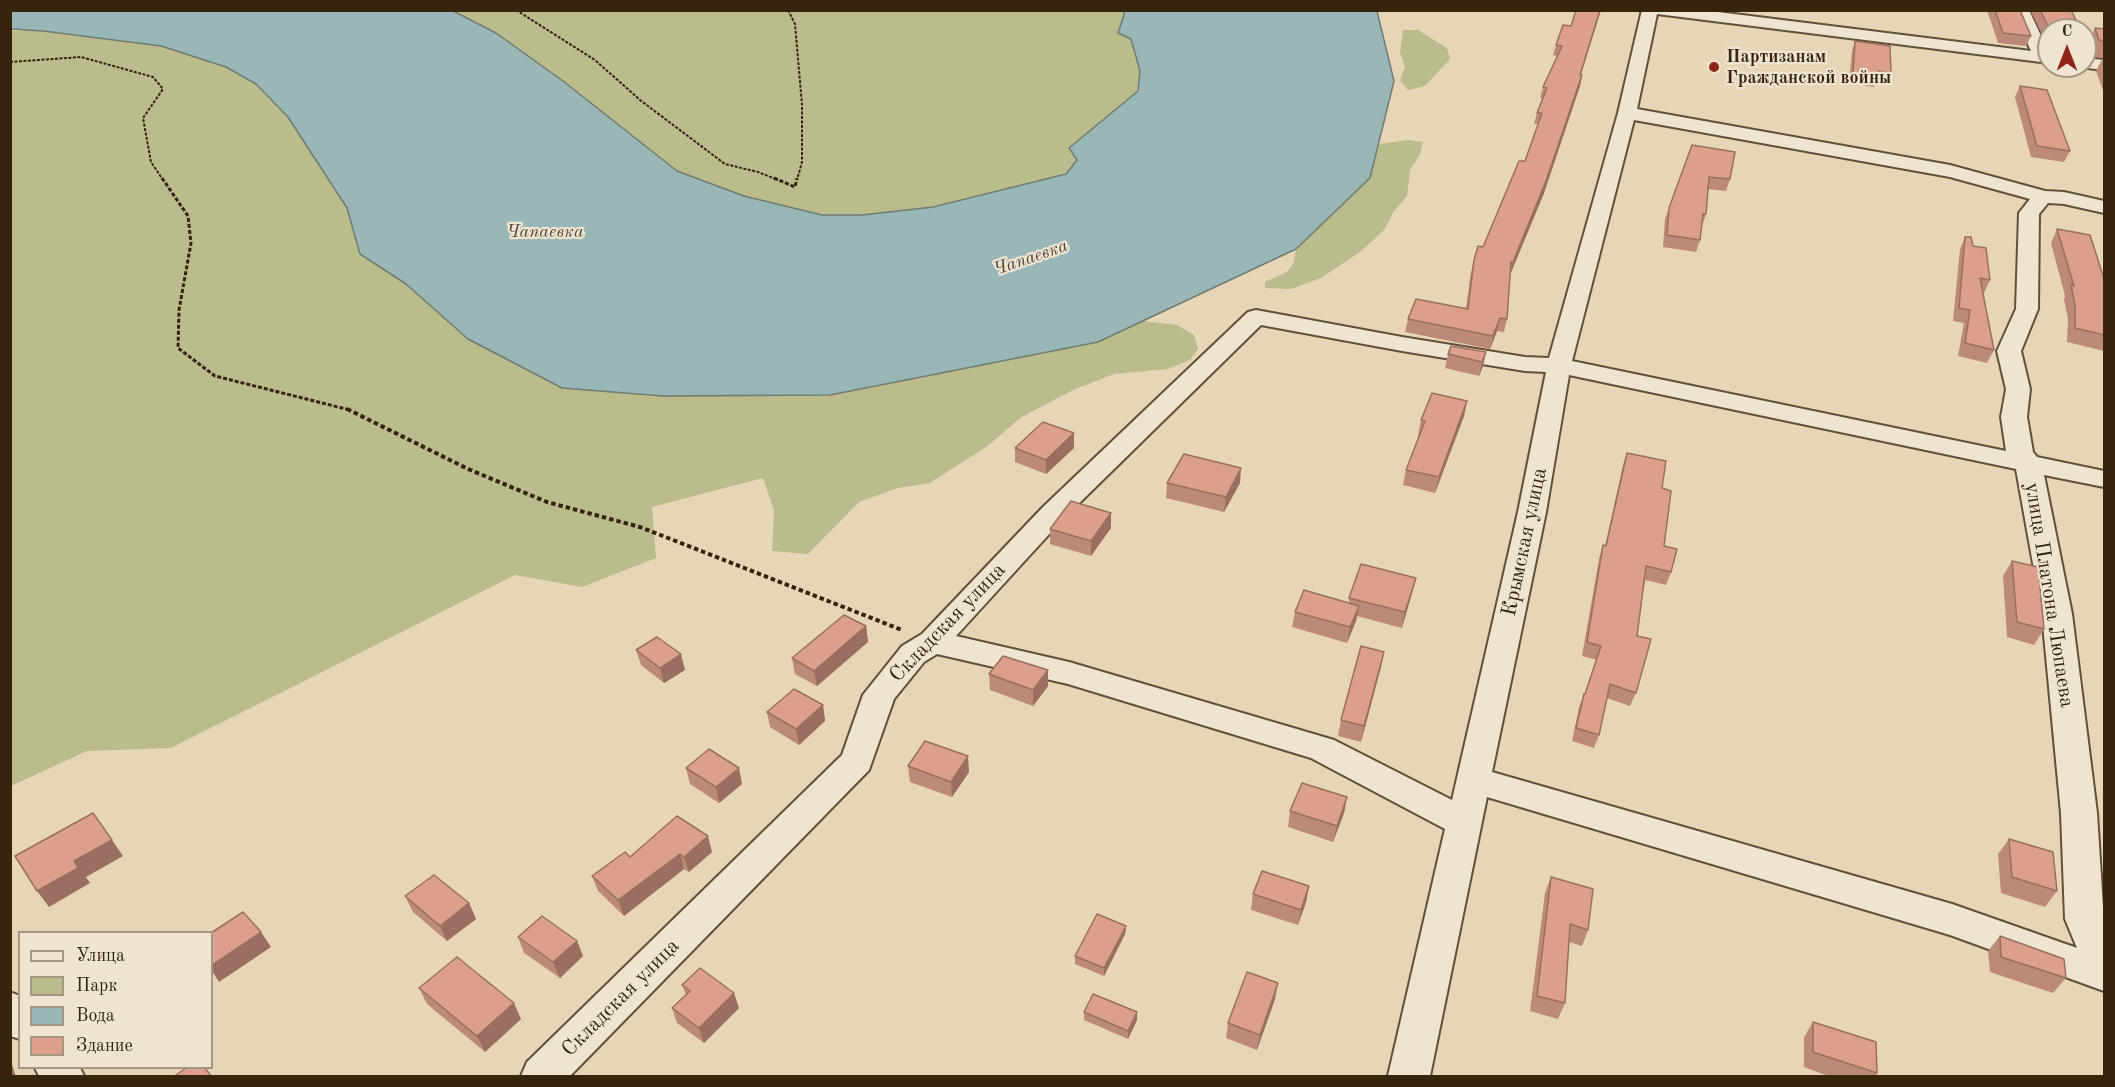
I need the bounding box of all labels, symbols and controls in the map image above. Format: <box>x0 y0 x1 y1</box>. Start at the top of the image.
north arrow <box>2037 18 2097 78</box>
text: С <box>2062 24 2072 40</box>
place label: Партизанам Гражданской войны <box>1726 46 1891 88</box>
marker: Партизанам Гражданской войны <box>1707 60 1721 74</box>
water label: Чапаевка <box>506 221 584 243</box>
water label: Чапаевка <box>991 235 1071 281</box>
street label: Крымская улица <box>1497 465 1553 619</box>
street label: улица Платона Люпаева <box>2019 481 2079 709</box>
street label: Складская улица <box>885 558 1011 688</box>
legend <box>18 931 213 1069</box>
street label: Складская улица <box>557 934 685 1062</box>
text: Улица <box>76 947 125 965</box>
text: Парк <box>76 977 117 995</box>
text: Вода <box>76 1007 115 1025</box>
text: Здание <box>76 1037 133 1055</box>

